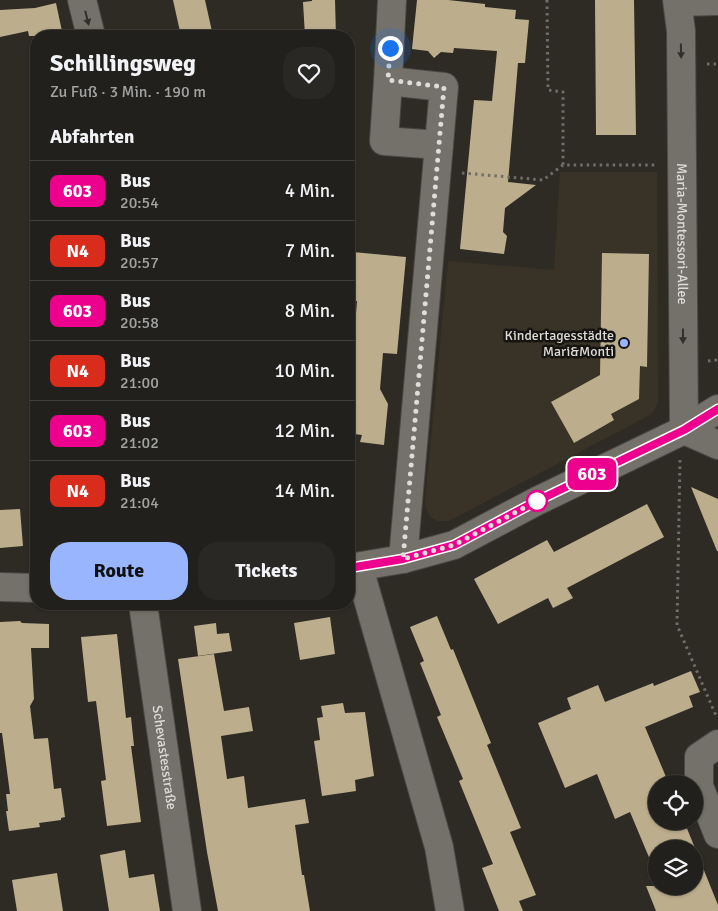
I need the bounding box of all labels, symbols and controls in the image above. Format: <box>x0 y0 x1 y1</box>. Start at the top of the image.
one-way arrow <box>83 11 91 26</box>
your location <box>378 36 403 61</box>
one-way arrow <box>677 43 685 59</box>
button: heart <box>283 47 335 99</box>
text: Schillingsweg <box>50 48 196 78</box>
text: Zu Fuß · 3 Min. · 190 m <box>50 82 206 102</box>
text: Abfahrten <box>50 125 134 149</box>
street label: Maria-Montessori-Allee <box>673 163 692 305</box>
text: Bus <box>120 169 151 193</box>
text: 4 Min. <box>285 179 335 203</box>
text: 603 <box>63 180 92 202</box>
text: 20:54 <box>120 193 159 213</box>
text: Bus <box>120 229 151 253</box>
text: 7 Min. <box>285 239 335 263</box>
text: N4 <box>66 240 89 262</box>
text: 20:57 <box>120 253 159 273</box>
text: Bus <box>120 289 151 313</box>
text: 8 Min. <box>285 299 335 323</box>
text: 603 <box>63 300 92 322</box>
text: 20:58 <box>120 313 159 333</box>
place label: Kindertagesstädte Mari&Monti <box>505 327 614 360</box>
one-way arrow <box>679 328 687 344</box>
marker: Kindertagesstädte Mari&Monti <box>618 337 630 349</box>
text: Bus <box>120 349 151 373</box>
text: 10 Min. <box>274 359 335 383</box>
text: N4 <box>66 360 89 382</box>
text: 21:00 <box>120 373 159 393</box>
text: Bus <box>120 409 151 433</box>
text: 12 Min. <box>274 419 335 443</box>
text: 603 <box>63 420 92 442</box>
text: 21:02 <box>120 433 159 453</box>
line badge: 603 <box>563 458 621 490</box>
text: 603 <box>577 463 607 485</box>
text: Bus <box>120 469 151 493</box>
text: 14 Min. <box>274 479 335 503</box>
text: N4 <box>66 480 89 502</box>
unlabelled marker <box>526 490 548 512</box>
text: 21:04 <box>120 493 159 513</box>
button: Route <box>50 542 188 600</box>
button: Tickets <box>198 542 335 600</box>
street label: Schevastesstraße <box>149 704 181 811</box>
map controls <box>648 775 703 895</box>
button: locate <box>648 775 703 830</box>
button: layers <box>648 840 703 895</box>

